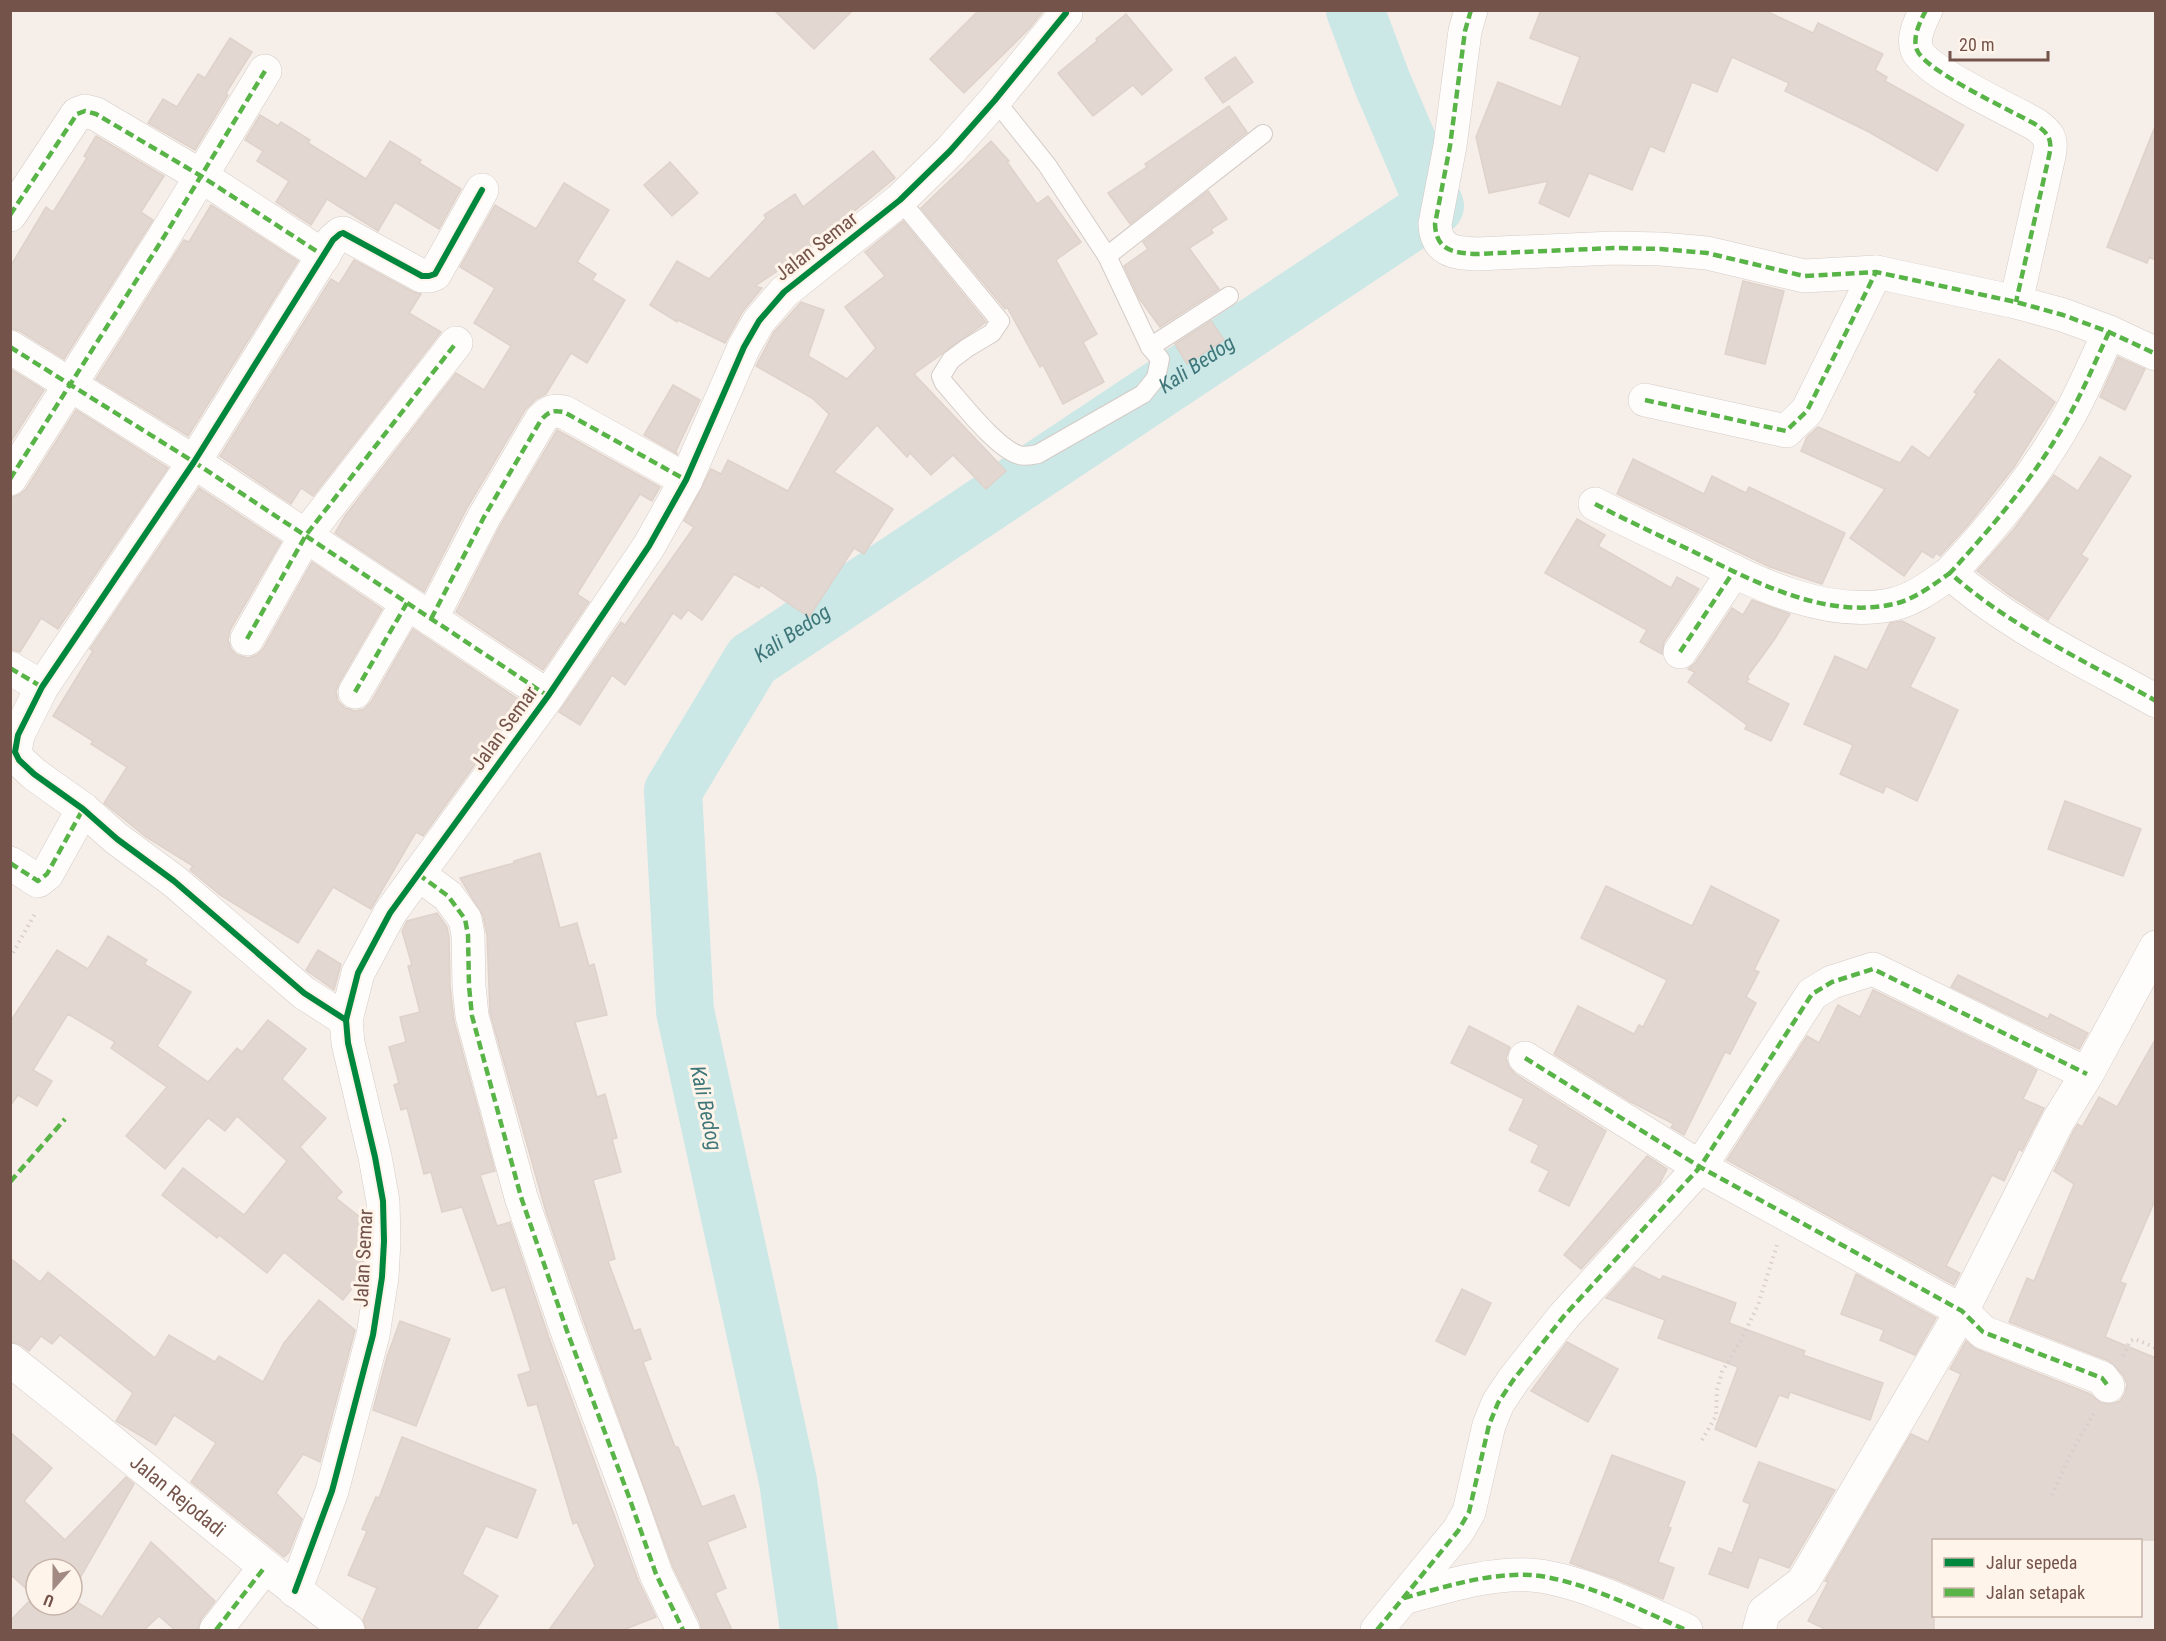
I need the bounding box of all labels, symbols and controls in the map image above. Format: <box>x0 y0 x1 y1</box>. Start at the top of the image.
scale bar <box>1950 24 2048 62</box>
text: 20 m <box>1959 34 1994 55</box>
street label: Jalan Semar <box>770 206 862 286</box>
water label: Kali Bedog <box>1154 331 1239 398</box>
water label: Kali Bedog <box>750 600 835 667</box>
street label: Jalan Semar <box>465 681 543 775</box>
water label: Kali Bedog <box>685 1063 727 1153</box>
street label: Jalan Semar <box>348 1208 378 1308</box>
street label: Jalan Rejodadi <box>125 1450 231 1542</box>
legend <box>1932 1539 2142 1617</box>
text: Jalur sepeda <box>1986 1552 2077 1573</box>
north arrow <box>24 1557 84 1617</box>
text: Jalan setapak <box>1986 1582 2085 1603</box>
text: U <box>41 1590 56 1611</box>

